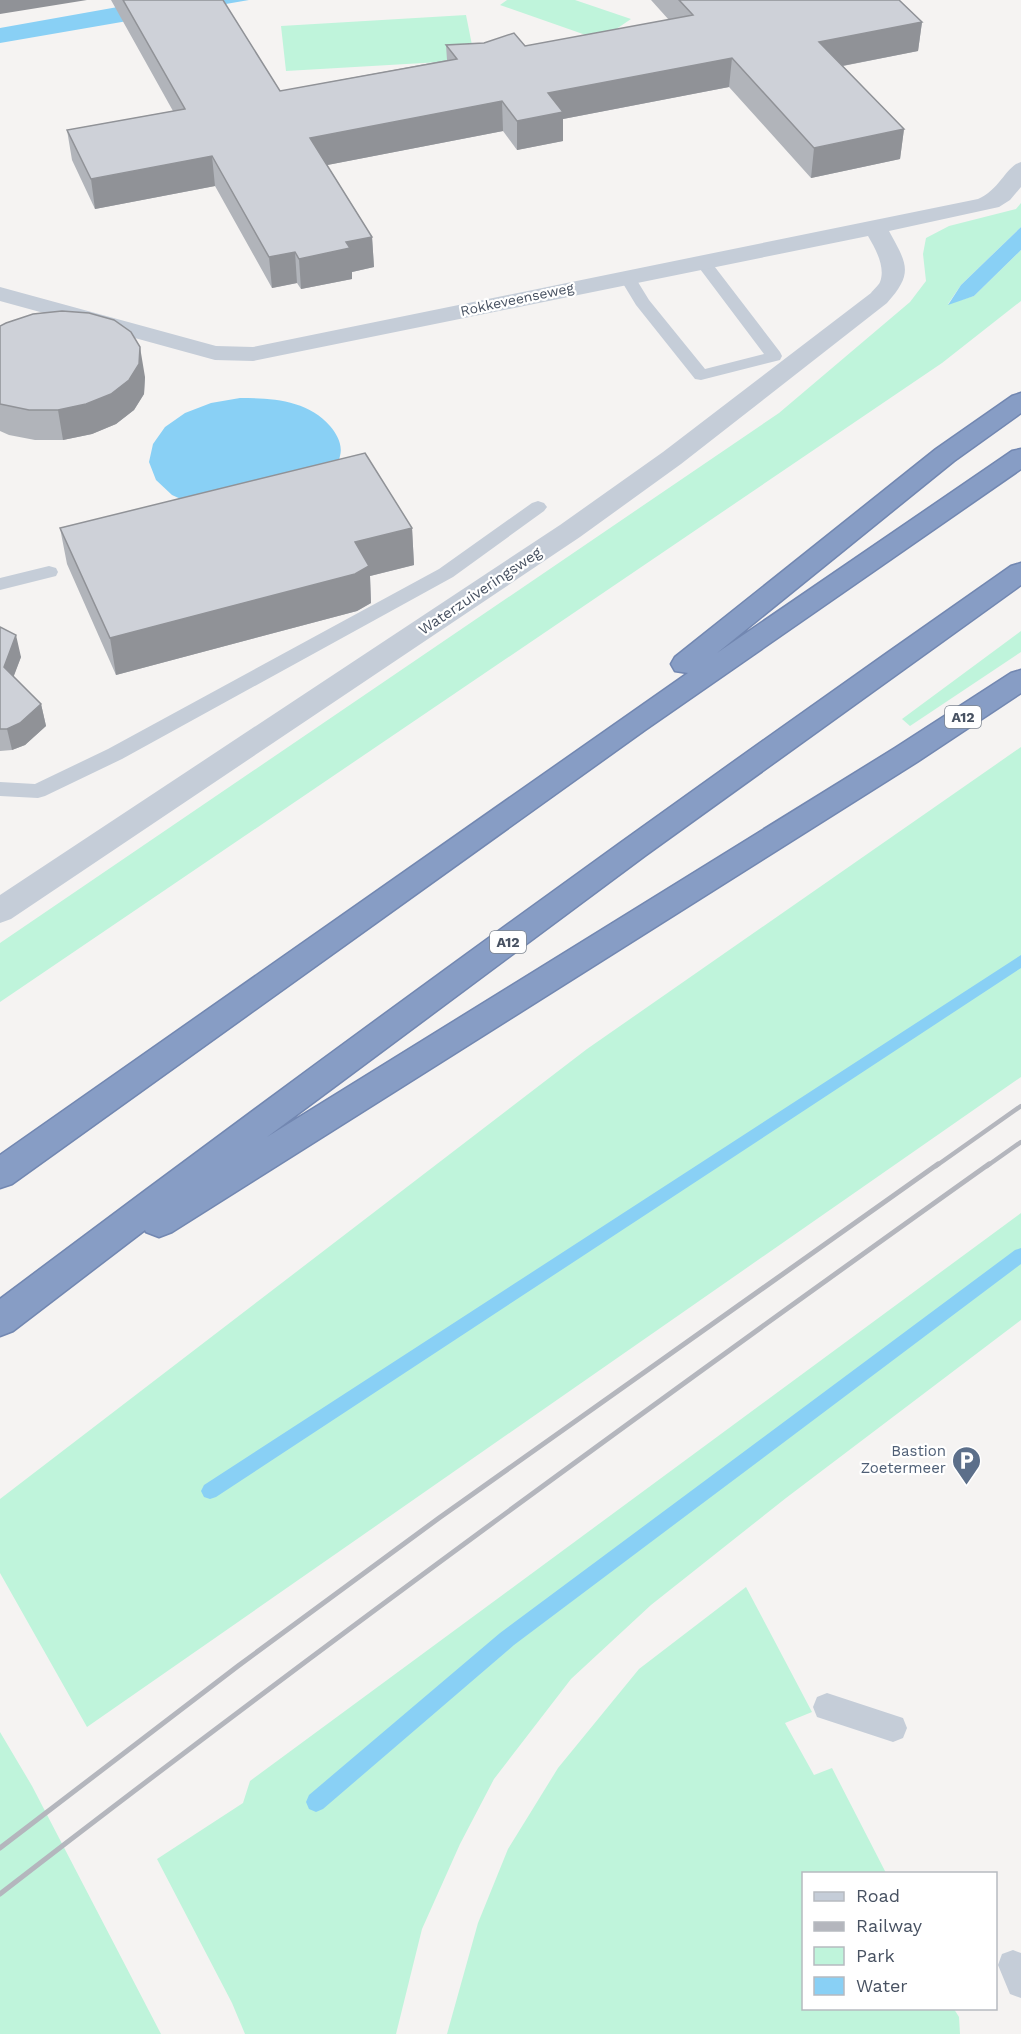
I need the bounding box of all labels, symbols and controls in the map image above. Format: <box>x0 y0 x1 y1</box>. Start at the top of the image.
street label: Rokkeveenseweg <box>459 279 576 319</box>
street label: Waterzuiveringsweg <box>415 543 545 639</box>
road number: A12 <box>945 706 981 728</box>
road number: A12 <box>490 931 526 953</box>
place label: Bastion Zoetermeer <box>861 1442 946 1477</box>
parking icon: Bastion Zoetermeer <box>951 1444 983 1486</box>
legend <box>802 1872 997 2010</box>
text: Road <box>856 1885 900 1906</box>
text: Railway <box>856 1915 923 1936</box>
text: Park <box>856 1945 895 1966</box>
text: Water <box>856 1975 908 1996</box>

